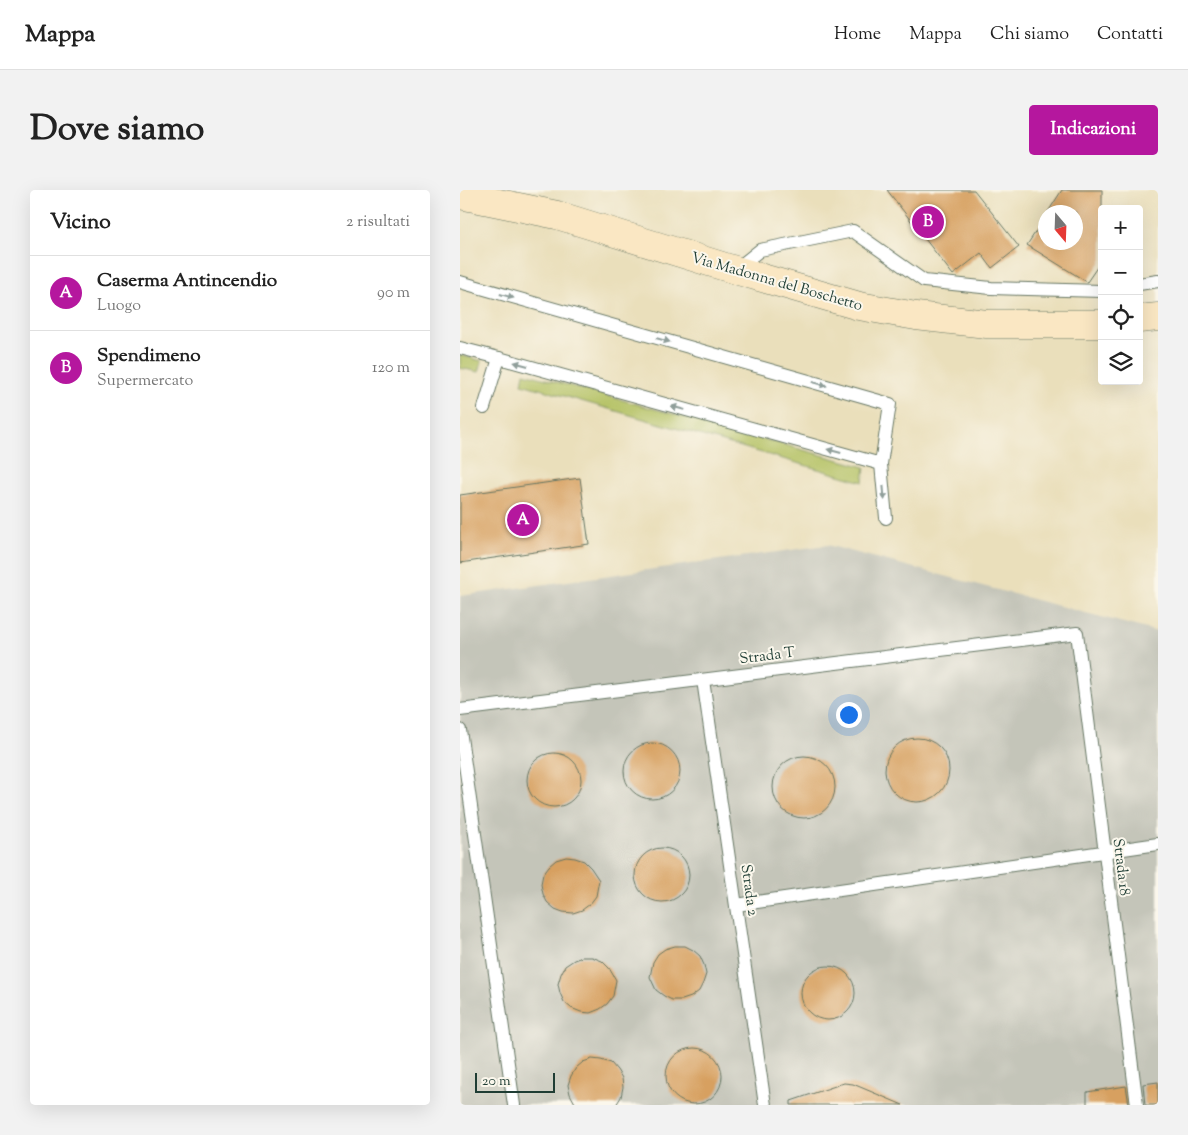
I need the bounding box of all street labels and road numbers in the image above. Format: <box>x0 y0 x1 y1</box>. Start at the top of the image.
street label: Via Madonna del Boschetto <box>688 248 865 317</box>
street label: Strada T <box>738 643 796 670</box>
street label: Strada 18 <box>1107 837 1134 897</box>
street label: Strada 2 <box>734 863 763 917</box>

